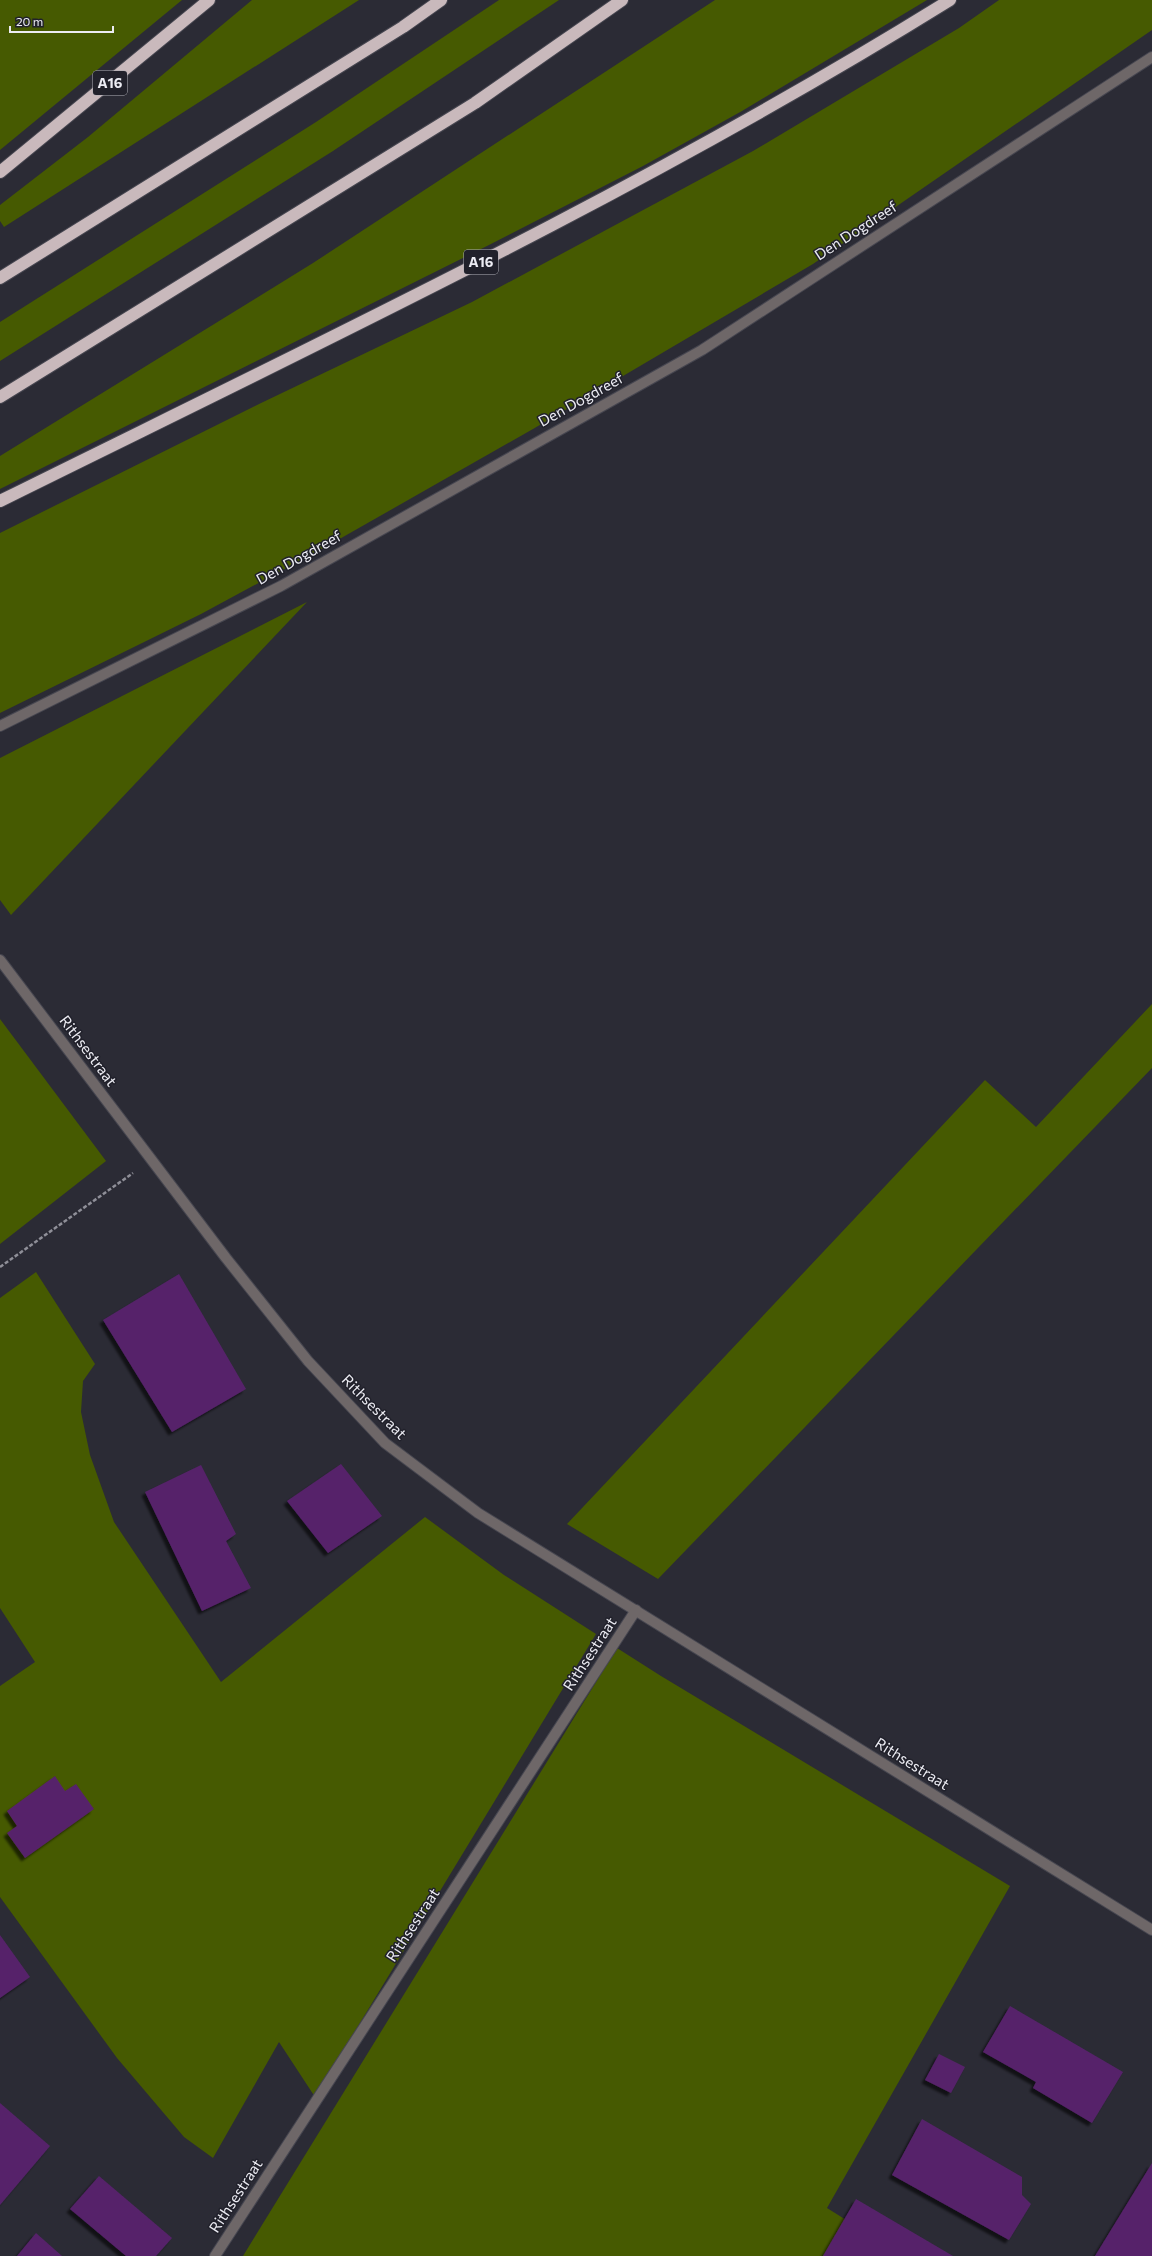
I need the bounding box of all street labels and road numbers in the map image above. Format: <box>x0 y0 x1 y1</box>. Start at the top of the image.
road number: A16 <box>93 71 127 95</box>
street label: Den Dogdreef <box>811 197 900 263</box>
road number: A16 <box>464 250 498 274</box>
street label: Den Dogdreef <box>535 368 626 430</box>
street label: Den Dogdreef <box>253 526 344 588</box>
street label: Rithsestraat <box>56 1011 121 1089</box>
street label: Rithsestraat <box>339 1370 411 1442</box>
street label: Rithsestraat <box>559 1613 620 1694</box>
street label: Rithsestraat <box>872 1733 953 1793</box>
street label: Rithsestraat <box>382 1884 443 1965</box>
street label: Rithsestraat <box>205 2155 266 2236</box>

